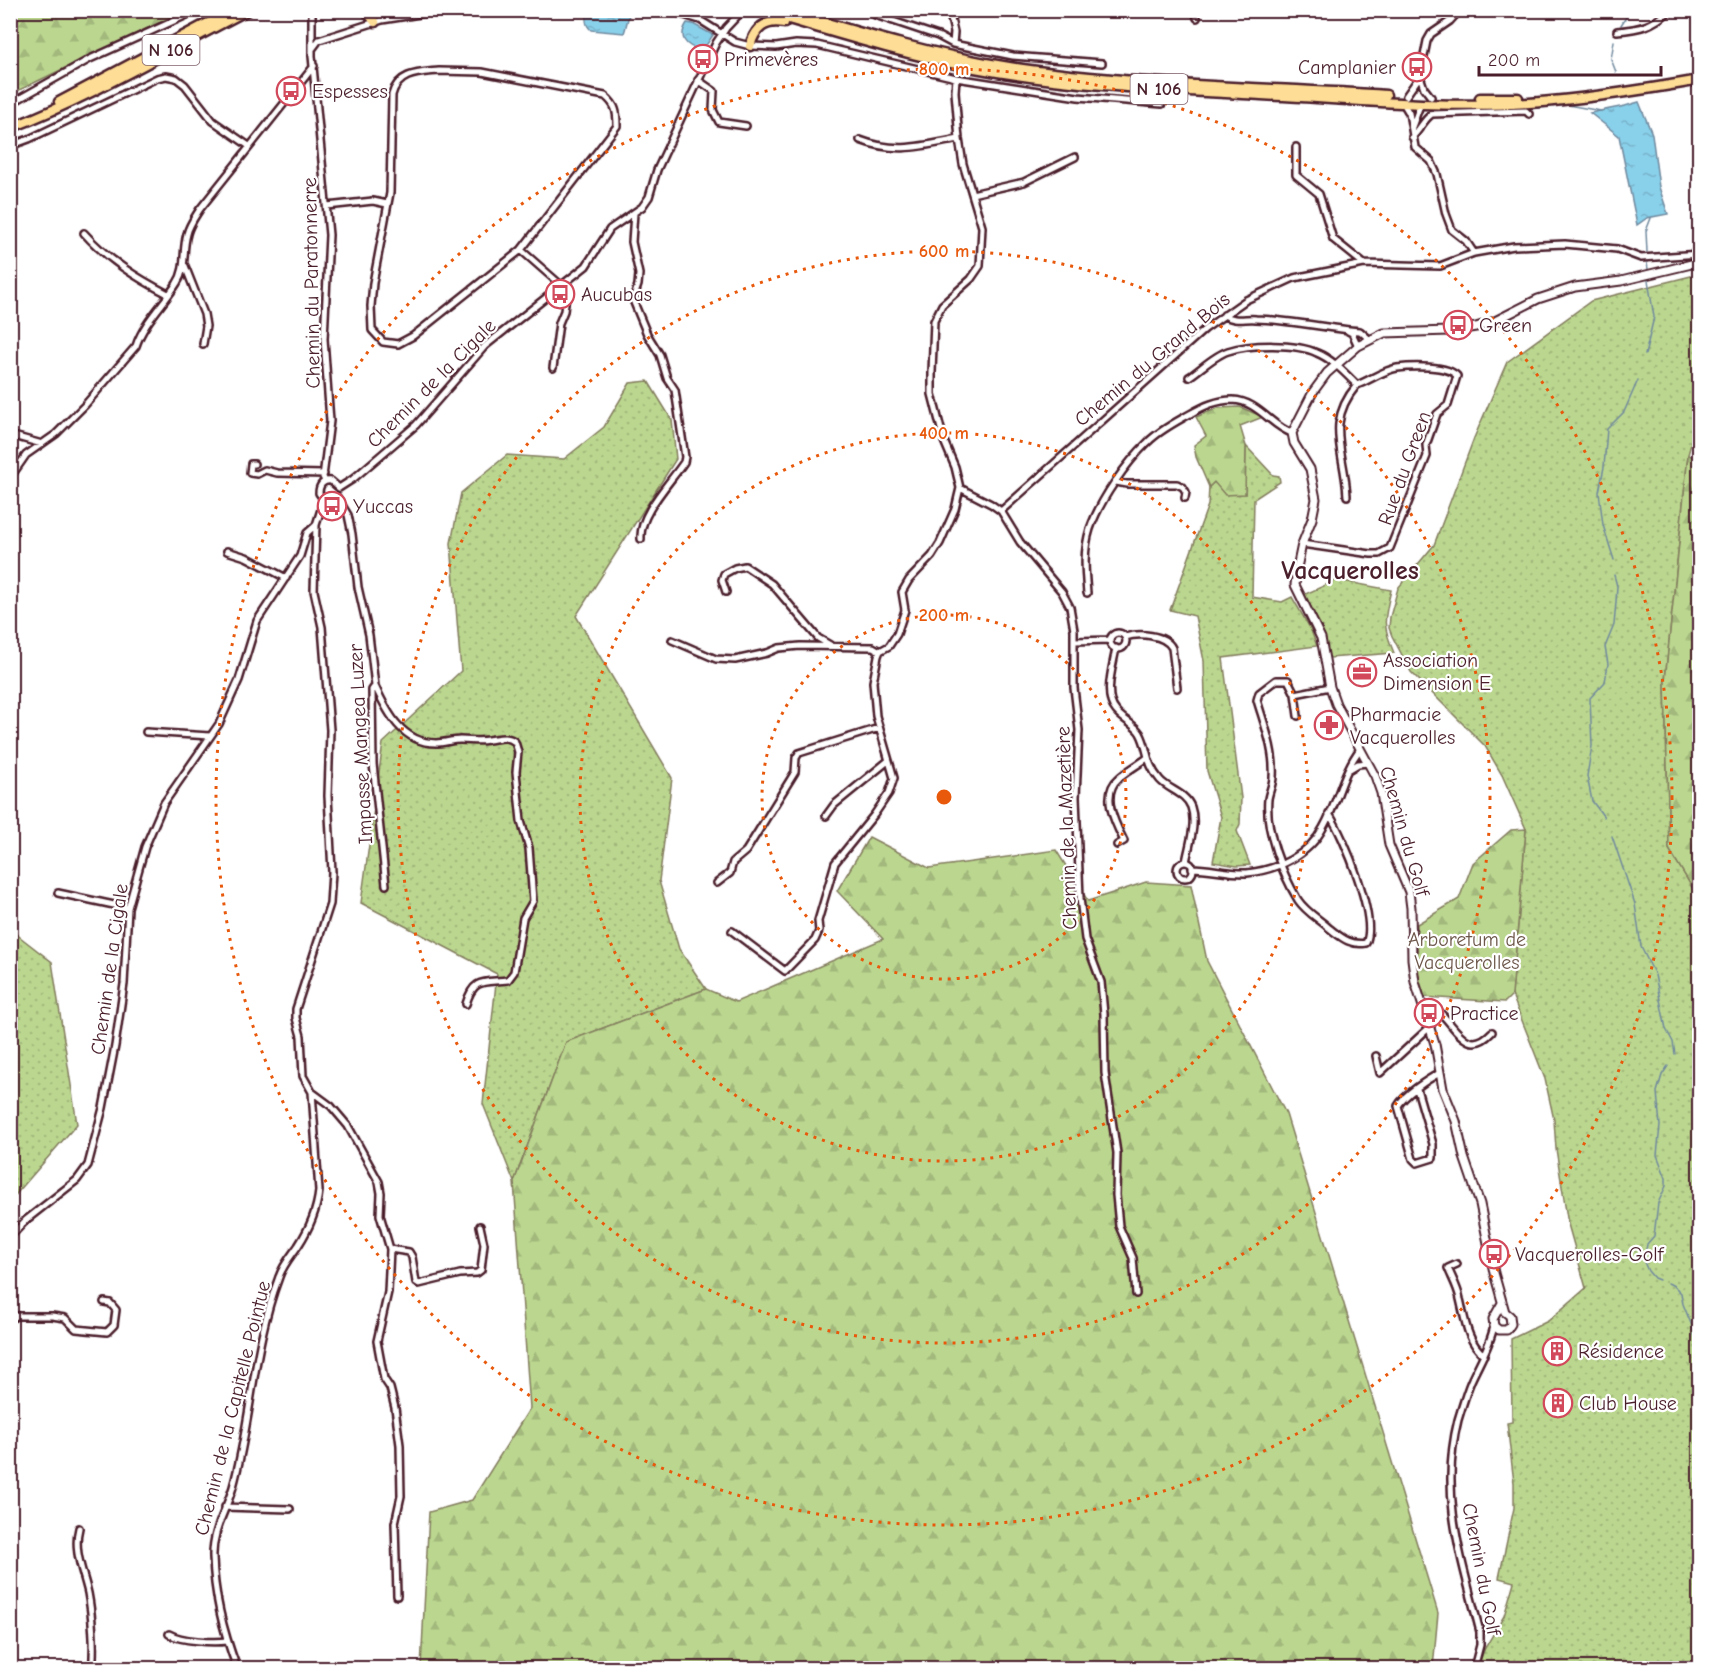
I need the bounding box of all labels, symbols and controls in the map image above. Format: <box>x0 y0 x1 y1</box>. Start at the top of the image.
road number: N 106 <box>142 35 200 65</box>
scale bar <box>1479 39 1660 77</box>
bus stop icon: Primevères <box>687 43 719 75</box>
place label: Primevères <box>724 48 818 71</box>
text: 200 m <box>1488 50 1540 71</box>
bus stop icon: Camplanier <box>1401 51 1433 83</box>
place label: Camplanier <box>1298 56 1396 79</box>
text: 800 m <box>919 59 969 80</box>
road number: N 106 <box>1130 74 1188 104</box>
bus stop icon: Espesses <box>275 75 307 107</box>
place label: Espesses <box>312 80 388 103</box>
street label: Chemin du Paratonnerre <box>298 177 325 389</box>
text: 600 m <box>919 241 969 262</box>
bus stop icon: Aucubas <box>544 278 576 310</box>
place label: Aucubas <box>581 283 652 306</box>
street label: Chemin du Grand Bois <box>1070 288 1235 431</box>
bus stop icon: Green <box>1442 309 1474 341</box>
street label: Chemin de la Cigale <box>362 314 501 453</box>
place label: Green <box>1479 314 1532 337</box>
street label: Rue du Green <box>1373 408 1436 528</box>
text: 400 m <box>919 423 969 444</box>
bus stop icon: Yuccas <box>316 490 348 522</box>
place label: Yuccas <box>353 495 413 518</box>
district label: Vacquerolles <box>1281 556 1419 586</box>
text: 200 m <box>919 605 969 626</box>
street label: Impasse Mangea Luzer <box>344 643 377 845</box>
place label: Association Dimension E <box>1383 649 1491 695</box>
office icon: Association Dimension E <box>1346 656 1378 688</box>
place label: Pharmacie Vacquerolles <box>1350 703 1455 749</box>
pharmacy icon: Pharmacie Vacquerolles <box>1313 709 1345 741</box>
street label: Chemin de la Mazetière <box>1051 726 1082 930</box>
street label: Chemin du Golf <box>1375 763 1434 900</box>
centre of rings <box>934 787 954 807</box>
street label: Chemin de la Cigale <box>86 882 133 1056</box>
park label: Arboretum de Vacquerolles <box>1408 928 1526 974</box>
bus stop icon: Practice <box>1413 997 1445 1029</box>
place label: Practice <box>1450 1002 1519 1025</box>
bus stop icon: Vacquerolles-Golf <box>1478 1238 1510 1270</box>
place label: Vacquerolles-Golf <box>1515 1243 1665 1266</box>
street label: Chemin de la Capitelle Pointue <box>190 1279 275 1538</box>
building icon: Résidence <box>1541 1335 1573 1367</box>
place label: Résidence <box>1578 1340 1664 1363</box>
building icon: Club House <box>1542 1387 1574 1419</box>
place label: Club House <box>1579 1392 1677 1415</box>
street label: Chemin du Golf <box>1457 1501 1506 1639</box>

